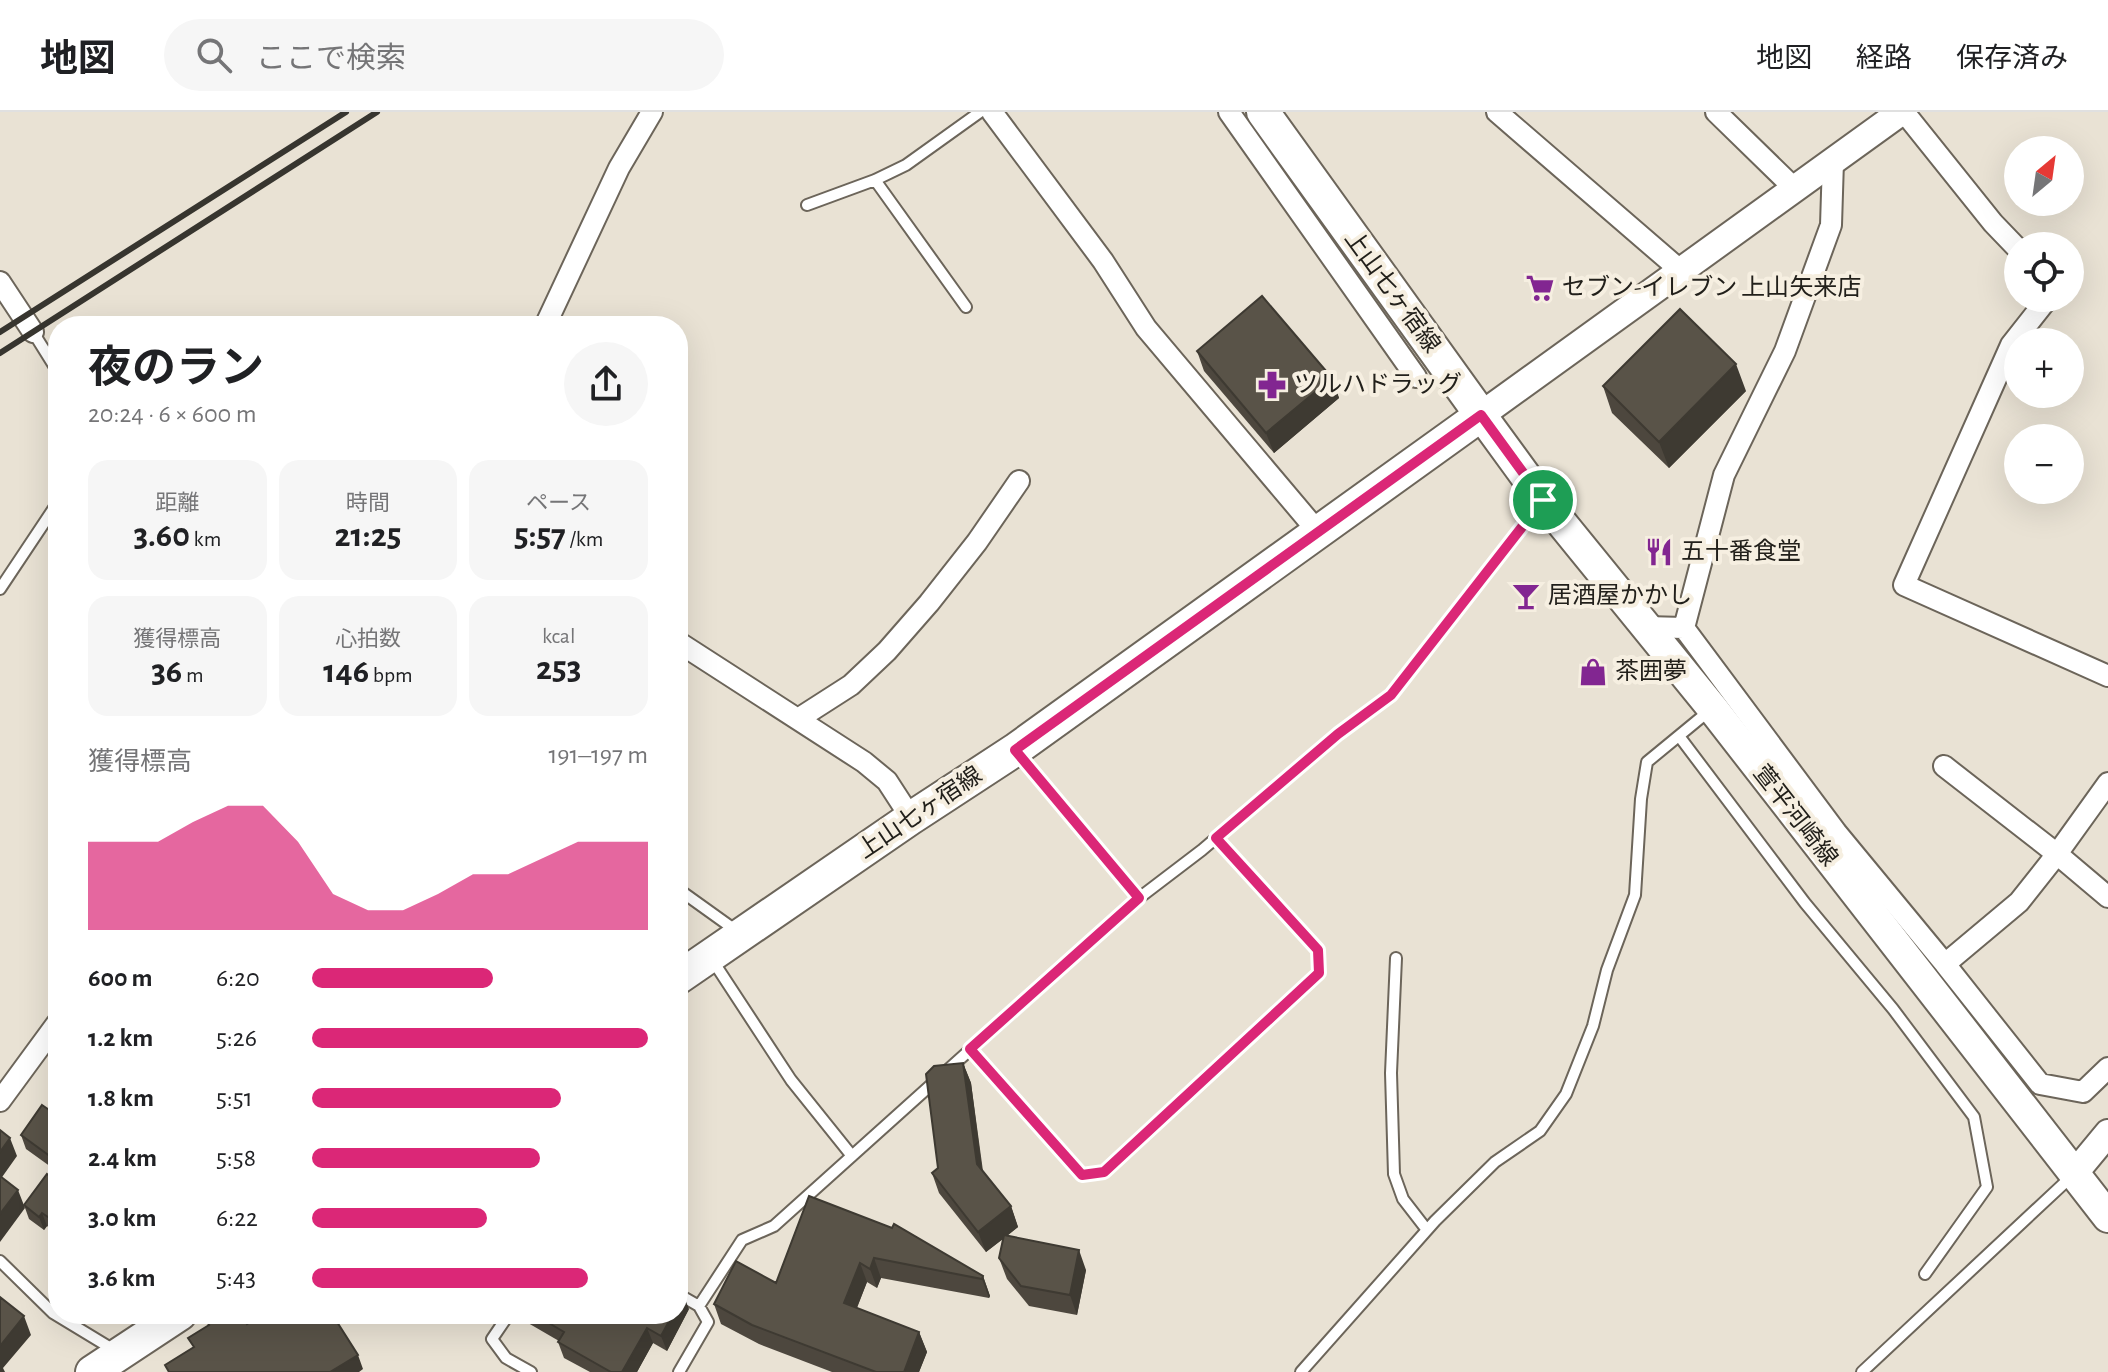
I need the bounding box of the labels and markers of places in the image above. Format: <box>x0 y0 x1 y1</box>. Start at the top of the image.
supermarket icon: セブン-イレブン 上山矢来店 <box>1525 273 1555 303</box>
place label: セブン-イレブン 上山矢来店 <box>1562 274 1861 300</box>
pharmacy icon: ツルハドラッグ <box>1257 370 1287 400</box>
place label: ツルハドラッグ <box>1294 371 1462 397</box>
pin <box>1509 466 1577 534</box>
restaurant icon: 五十番食堂 <box>1644 537 1674 567</box>
place label: 五十番食堂 <box>1681 538 1801 564</box>
bar icon: 居酒屋かかし <box>1511 581 1541 611</box>
place label: 居酒屋かかし <box>1548 583 1692 608</box>
shop icon: 茶囲夢 <box>1578 657 1608 687</box>
place label: 茶囲夢 <box>1615 658 1687 684</box>

